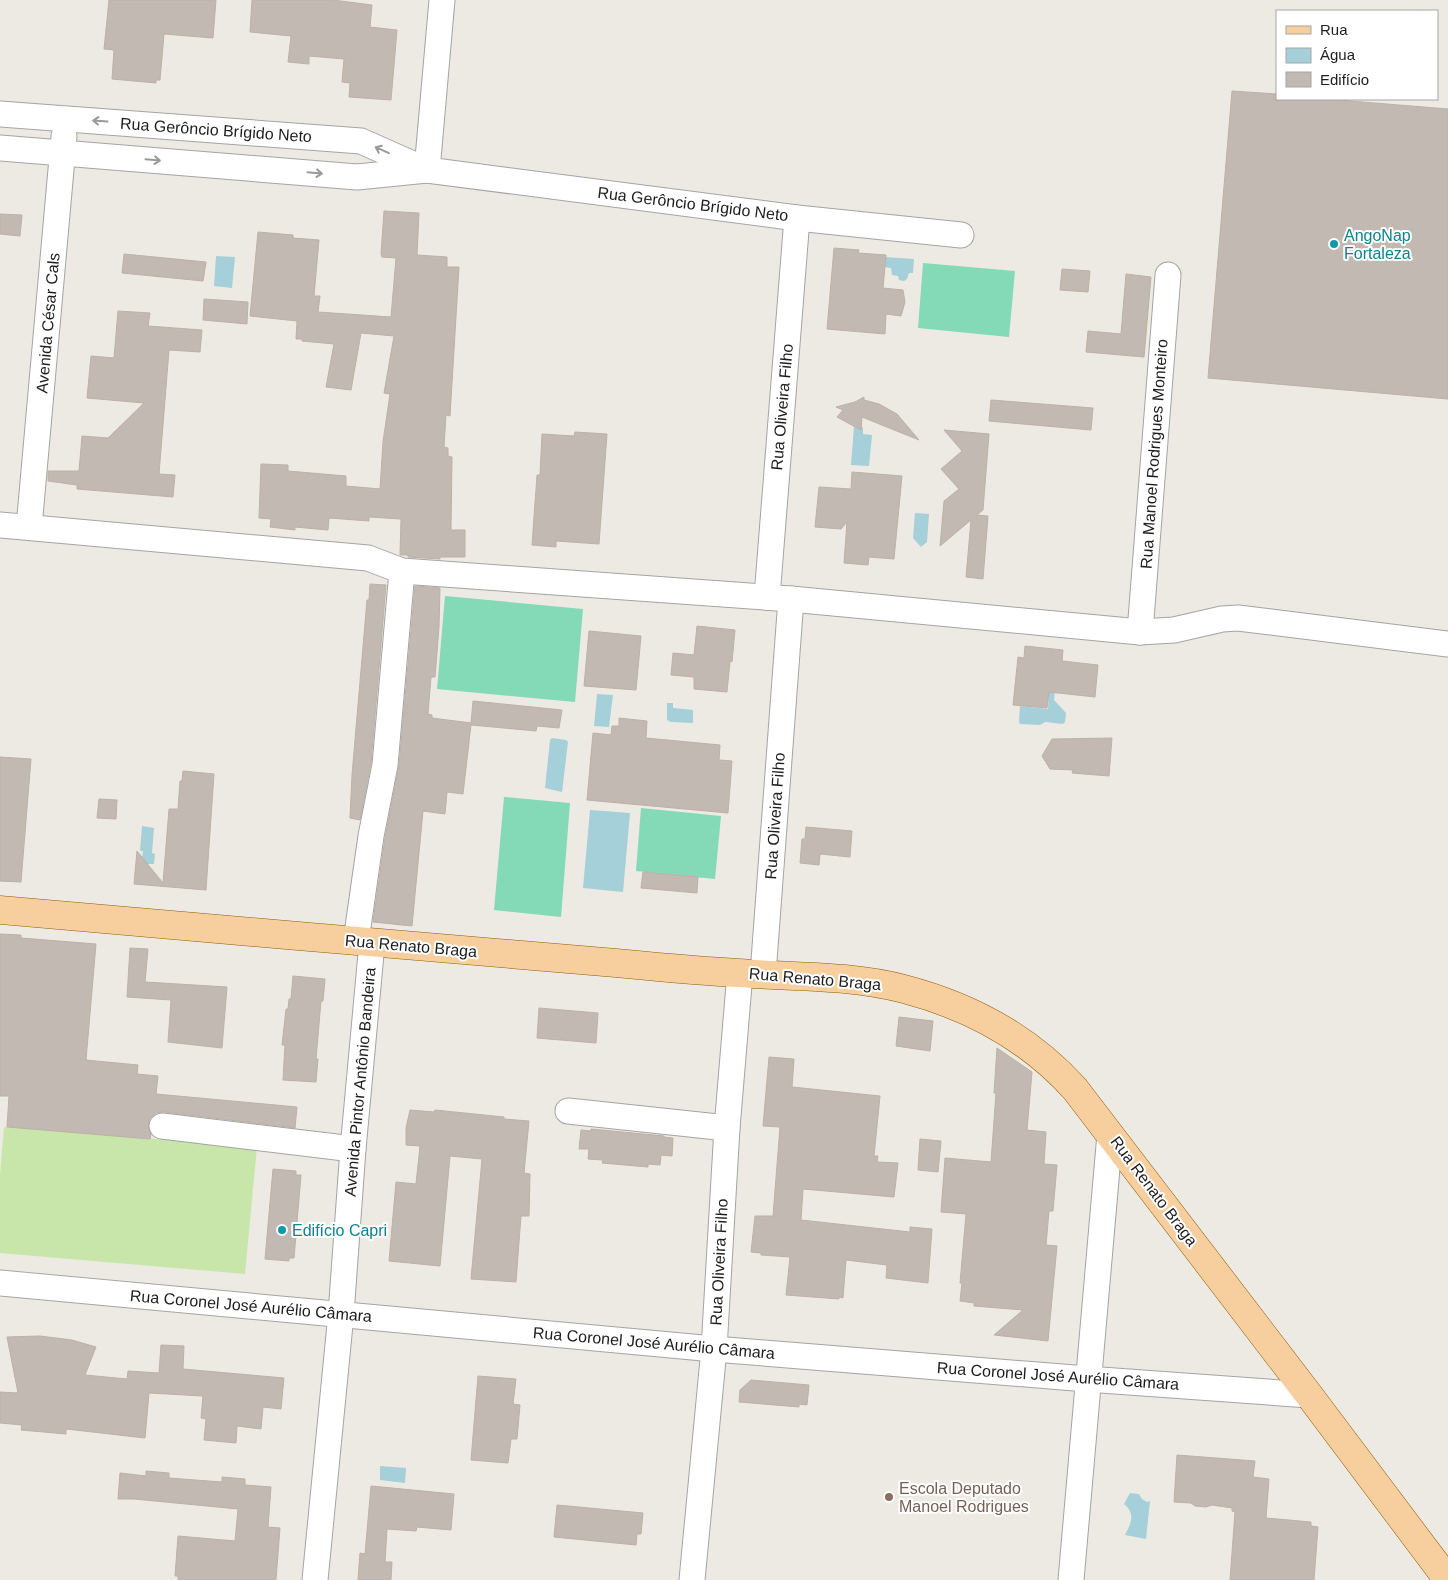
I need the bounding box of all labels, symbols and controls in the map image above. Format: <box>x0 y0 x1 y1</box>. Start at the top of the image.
legend <box>1276 10 1438 100</box>
text: Rua <box>1320 21 1348 38</box>
text: Água <box>1320 46 1356 63</box>
text: Edifício <box>1320 71 1369 88</box>
street label: Rua Gerôncio Brígido Neto <box>120 115 313 145</box>
one-way arrow <box>92 117 108 126</box>
one-way arrow <box>375 145 390 155</box>
one-way arrow <box>145 156 161 165</box>
one-way arrow <box>307 169 323 178</box>
street label: Rua Gerôncio Brígido Neto <box>597 184 789 224</box>
place label: AngoNap Fortaleza <box>1344 227 1411 262</box>
marker: AngoNap Fortaleza <box>1328 238 1340 250</box>
street label: Avenida César Cals <box>33 252 63 394</box>
street label: Rua Manoel Rodrigues Monteiro <box>1137 338 1171 569</box>
street label: Rua Oliveira Filho <box>768 343 796 471</box>
street label: Rua Oliveira Filho <box>762 752 788 880</box>
street label: Rua Renato Braga <box>344 932 478 960</box>
street label: Rua Renato Braga <box>748 965 882 993</box>
street label: Avenida Pintor Antônio Bandeira <box>342 967 379 1197</box>
street label: Rua Renato Braga <box>1107 1133 1201 1249</box>
street label: Rua Oliveira Filho <box>707 1198 731 1326</box>
place label: Edifício Capri <box>292 1222 387 1239</box>
marker: Edifício Capri <box>276 1224 288 1236</box>
street label: Rua Coronel José Aurélio Câmara <box>129 1287 373 1325</box>
street label: Rua Coronel José Aurélio Câmara <box>532 1324 776 1362</box>
street label: Rua Coronel José Aurélio Câmara <box>936 1359 1180 1393</box>
place label: Escola Deputado Manoel Rodrigues <box>899 1480 1029 1515</box>
marker: Escola Deputado Manoel Rodrigues <box>883 1491 895 1503</box>

